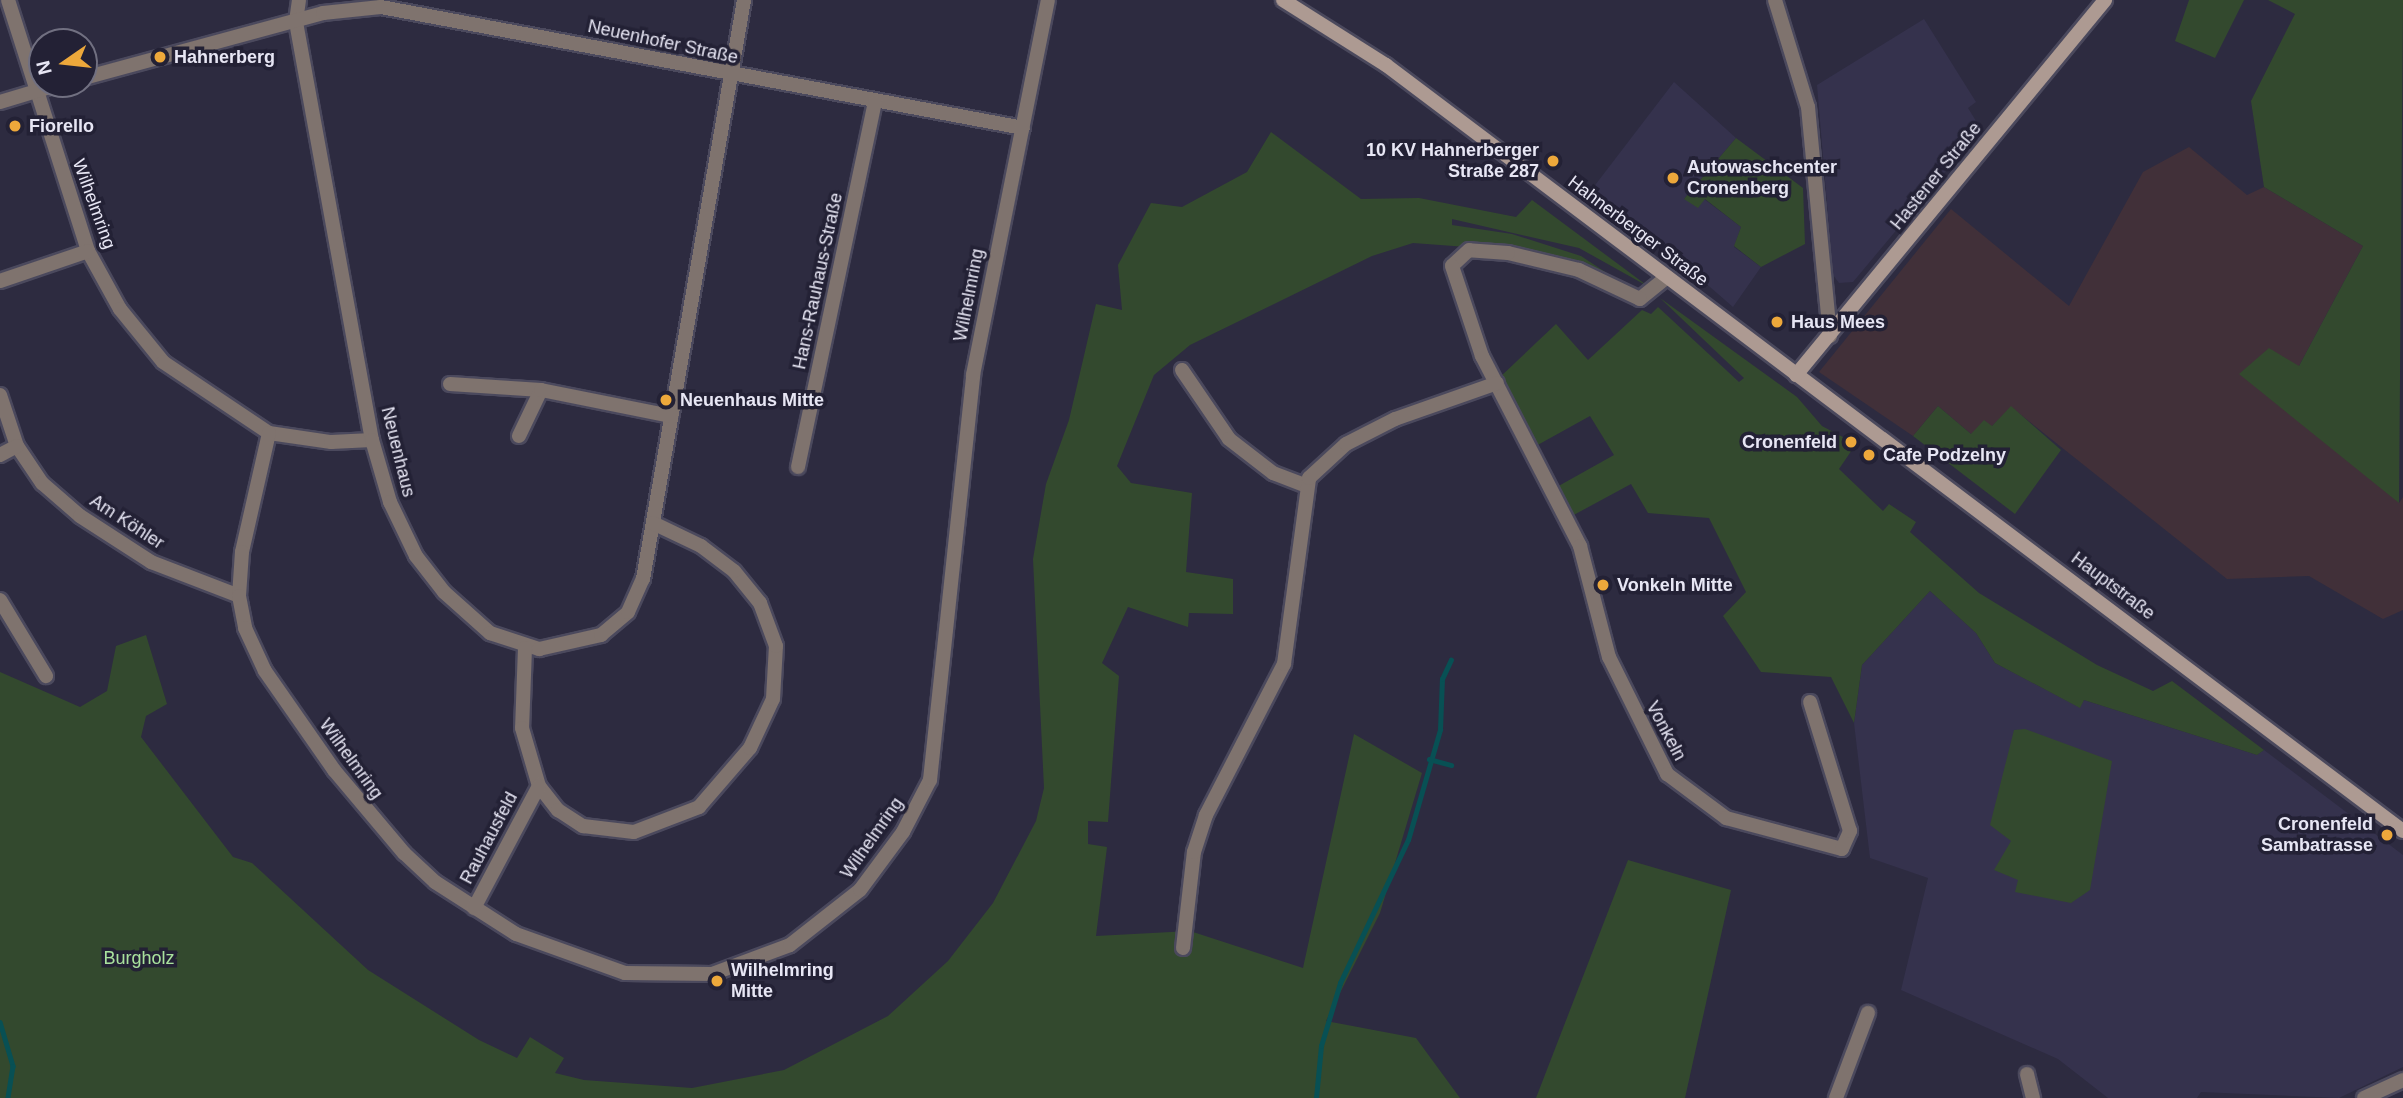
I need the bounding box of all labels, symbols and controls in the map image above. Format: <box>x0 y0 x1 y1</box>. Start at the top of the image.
street label: Neuenhofer Straße <box>586 16 740 68</box>
north arrow <box>28 28 98 98</box>
place label: Hahnerberg <box>174 46 275 68</box>
marker: Hahnerberg <box>152 49 168 65</box>
text: N <box>32 59 56 77</box>
place label: Fiorello <box>29 115 94 137</box>
marker: Fiorello <box>7 118 23 134</box>
street label: Hastener Straße <box>1886 118 1986 234</box>
place label: 10 KV Hahnerberger Straße 287 <box>1366 140 1539 182</box>
marker: 10 KV Hahnerberger Straße 287 <box>1545 153 1561 169</box>
street label: Wilhelmring <box>68 156 120 252</box>
place label: Autowaschcenter Cronenberg <box>1687 157 1837 200</box>
marker: Autowaschcenter Cronenberg <box>1665 170 1681 186</box>
street label: Hahnerberger Straße <box>1564 171 1712 291</box>
street label: Hans-Rauhaus-Straße <box>789 191 847 371</box>
street label: Wilhelmring <box>949 247 989 343</box>
place label: Haus Mees <box>1791 311 1885 333</box>
marker: Haus Mees <box>1769 314 1785 330</box>
place label: Neuenhaus Mitte <box>680 389 824 411</box>
marker: Neuenhaus Mitte <box>658 392 674 408</box>
street label: Neuenhaus <box>376 405 420 499</box>
place label: Cronenfeld <box>1742 431 1837 453</box>
marker: Cronenfeld <box>1843 434 1859 450</box>
place label: Cafe Podzelny <box>1883 444 2006 466</box>
marker: Cafe Podzelny <box>1861 447 1877 463</box>
street label: Am Köhler <box>86 490 168 554</box>
street label: Hauptstraße <box>2067 548 2159 624</box>
place label: Vonkeln Mitte <box>1617 574 1733 596</box>
marker: Vonkeln Mitte <box>1595 577 1611 593</box>
street label: Vonkeln <box>1641 698 1691 764</box>
street label: Wilhelmring <box>315 715 387 803</box>
street label: Rauhausfeld <box>456 788 522 888</box>
street label: Wilhelmring <box>836 793 908 883</box>
place label: Cronenfeld Sambatrasse <box>2261 814 2373 856</box>
marker: Cronenfeld Sambatrasse <box>2379 827 2395 843</box>
park label: Burgholz <box>103 947 175 969</box>
place label: Wilhelmring Mitte <box>731 960 834 1002</box>
marker: Wilhelmring Mitte <box>709 973 725 989</box>

